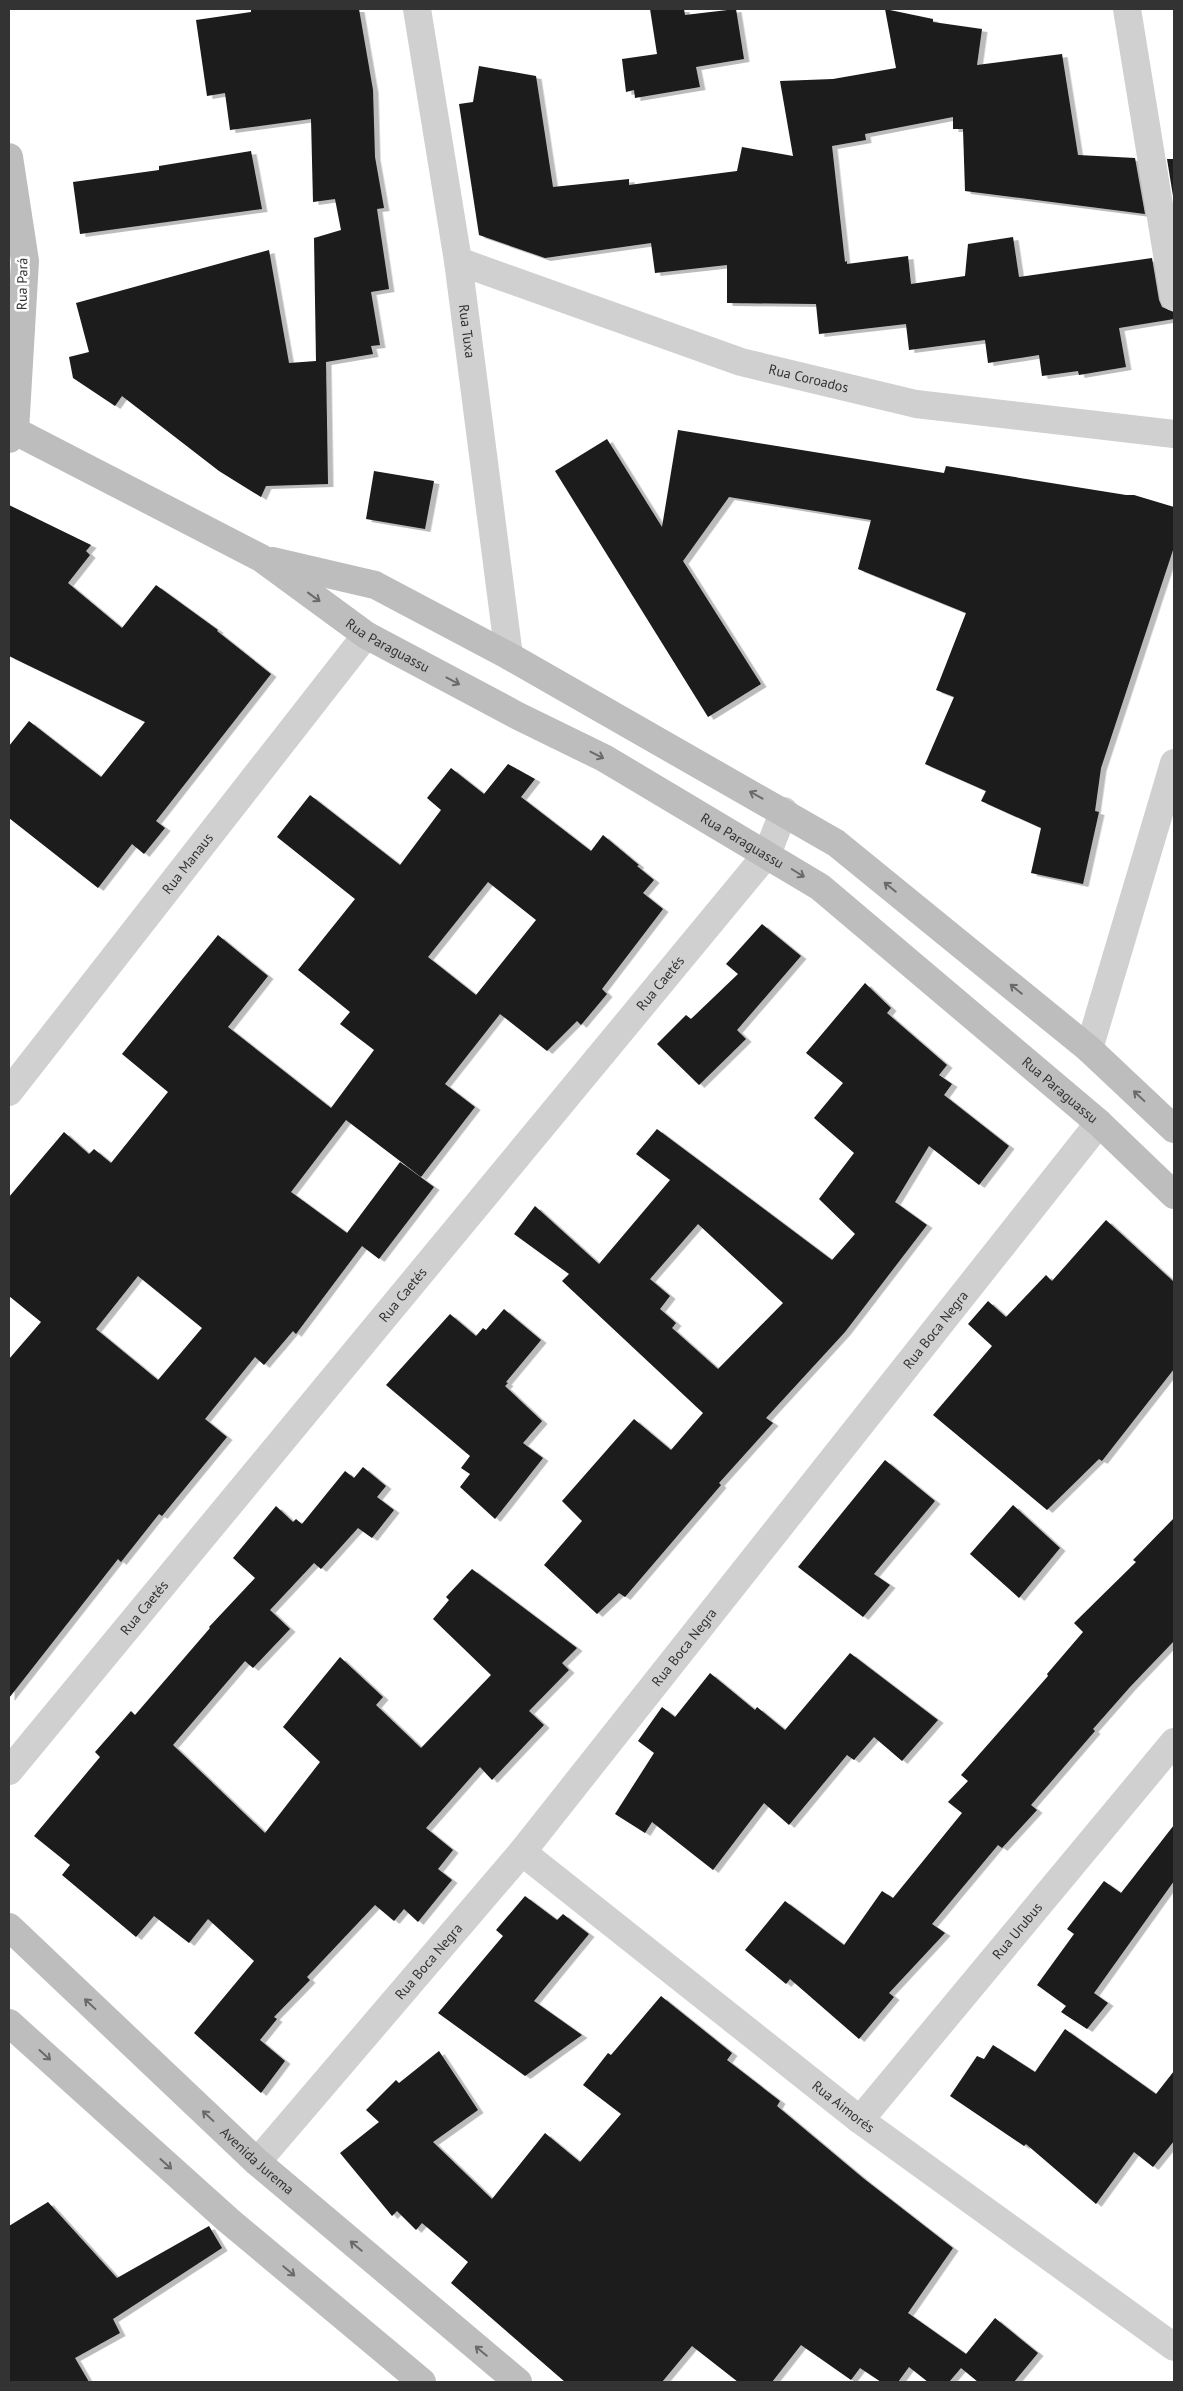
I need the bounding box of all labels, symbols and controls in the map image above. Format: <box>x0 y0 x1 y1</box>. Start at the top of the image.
street label: Rua Pará <box>13 258 31 310</box>
street label: Rua Tuxa <box>455 303 479 359</box>
street label: Rua Coroados <box>767 360 851 397</box>
one-way arrow <box>307 592 321 602</box>
street label: Rua Paraguassu <box>342 614 433 676</box>
one-way arrow <box>445 676 460 686</box>
one-way arrow <box>590 750 605 760</box>
one-way arrow <box>749 790 764 800</box>
street label: Rua Paraguassu <box>697 809 787 872</box>
street label: Rua Manaus <box>158 829 217 898</box>
one-way arrow <box>790 868 804 878</box>
one-way arrow <box>884 881 897 892</box>
street label: Rua Caetés <box>632 952 688 1014</box>
one-way arrow <box>1010 984 1023 995</box>
street label: Rua Paraguassu <box>1018 1053 1102 1127</box>
one-way arrow <box>1132 1090 1145 1102</box>
street label: Rua Caetés <box>375 1263 431 1326</box>
street label: Rua Boca Negra <box>899 1287 972 1372</box>
street label: Rua Caetés <box>116 1576 172 1639</box>
street label: Rua Boca Negra <box>648 1604 721 1690</box>
street label: Rua Urubus <box>988 1898 1046 1963</box>
street label: Rua Boca Negra <box>391 1919 466 2003</box>
one-way arrow <box>84 1998 96 2010</box>
one-way arrow <box>38 2050 51 2061</box>
street label: Rua Aimorés <box>808 2076 878 2137</box>
one-way arrow <box>202 2110 214 2122</box>
street label: Avenida Jurema <box>217 2123 298 2198</box>
one-way arrow <box>159 2158 172 2170</box>
one-way arrow <box>350 2241 363 2252</box>
one-way arrow <box>282 2265 295 2276</box>
one-way arrow <box>474 2345 487 2356</box>

